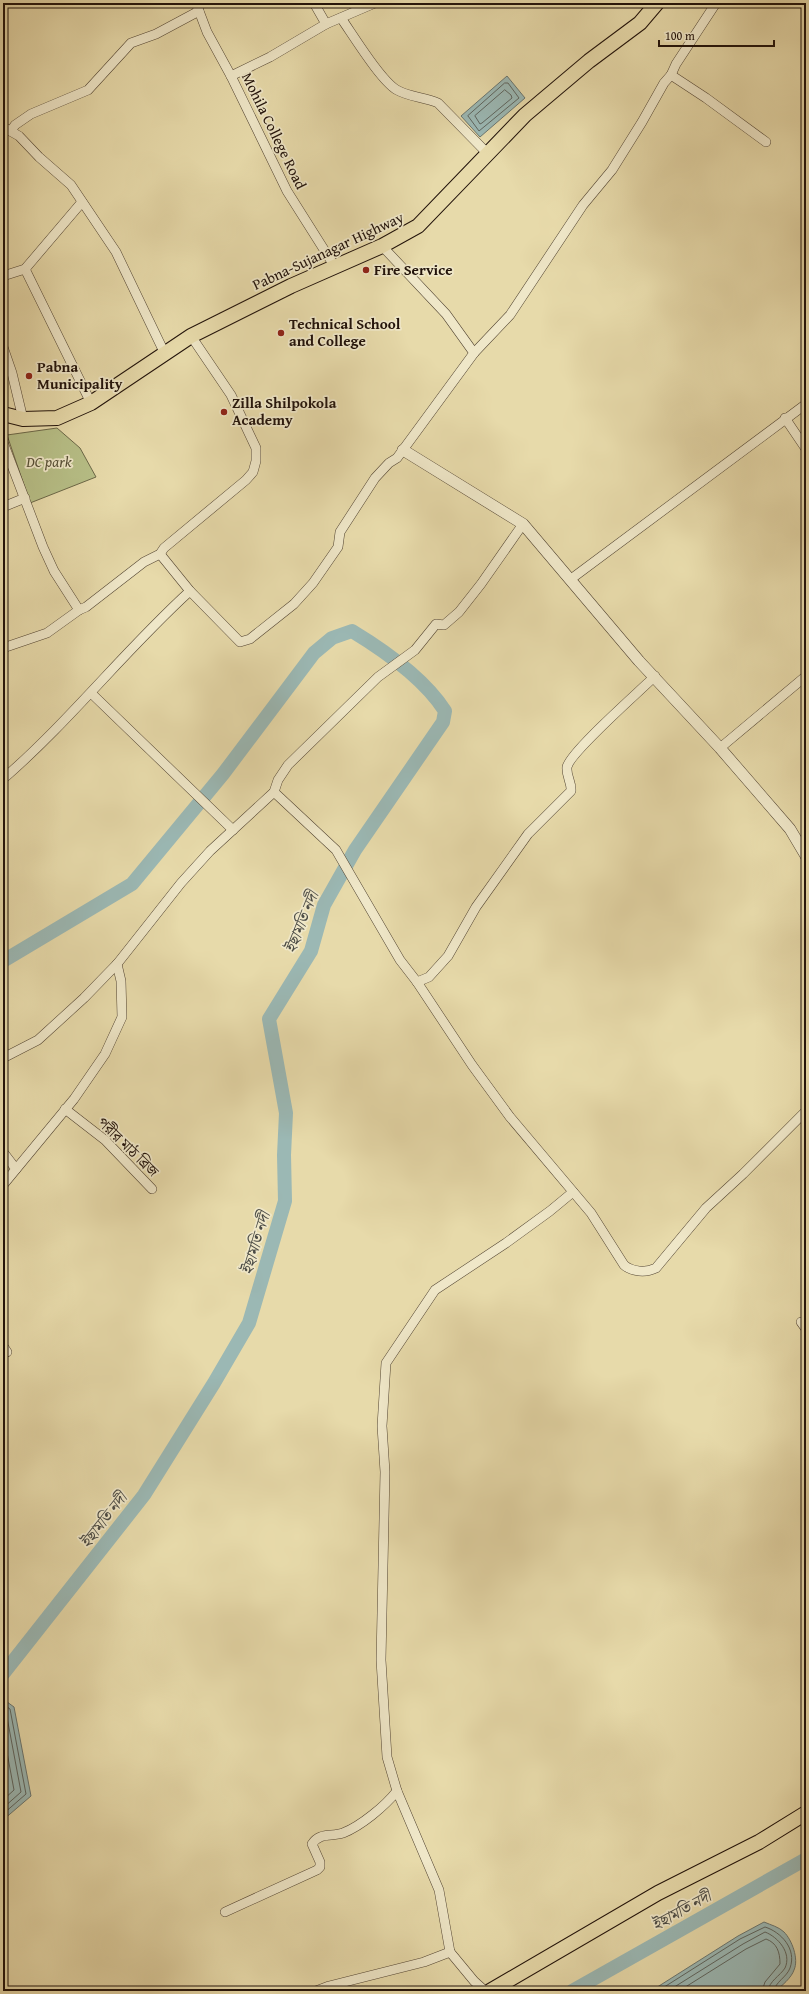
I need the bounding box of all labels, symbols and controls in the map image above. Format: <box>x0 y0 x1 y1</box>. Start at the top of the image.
scale bar <box>659 22 774 48</box>
text: 100 m <box>665 27 695 44</box>
street label: Mohila College Road <box>237 69 312 193</box>
street label: Pabna-Sujanagar Highway <box>249 206 407 295</box>
place label: Fire Service <box>374 259 453 280</box>
marker: Fire Service <box>361 265 371 275</box>
place label: Technical School and College <box>289 313 401 351</box>
marker: Technical School and College <box>276 328 286 338</box>
place label: Pabna Municipality <box>37 356 123 394</box>
marker: Pabna Municipality <box>24 371 34 381</box>
place label: Zilla Shilpokola Academy <box>232 392 337 430</box>
marker: Zilla Shilpokola Academy <box>219 407 229 417</box>
park label: DC park <box>25 451 72 472</box>
water label: ইছামতি নদী <box>278 886 325 956</box>
street label: পরীর মাঠ ব্রিজ <box>93 1112 165 1182</box>
water label: ইছামতি নদী <box>234 1207 276 1277</box>
water label: ইছামতি নদী <box>74 1486 133 1553</box>
water label: ইছামতি নদী <box>647 1883 717 1936</box>

